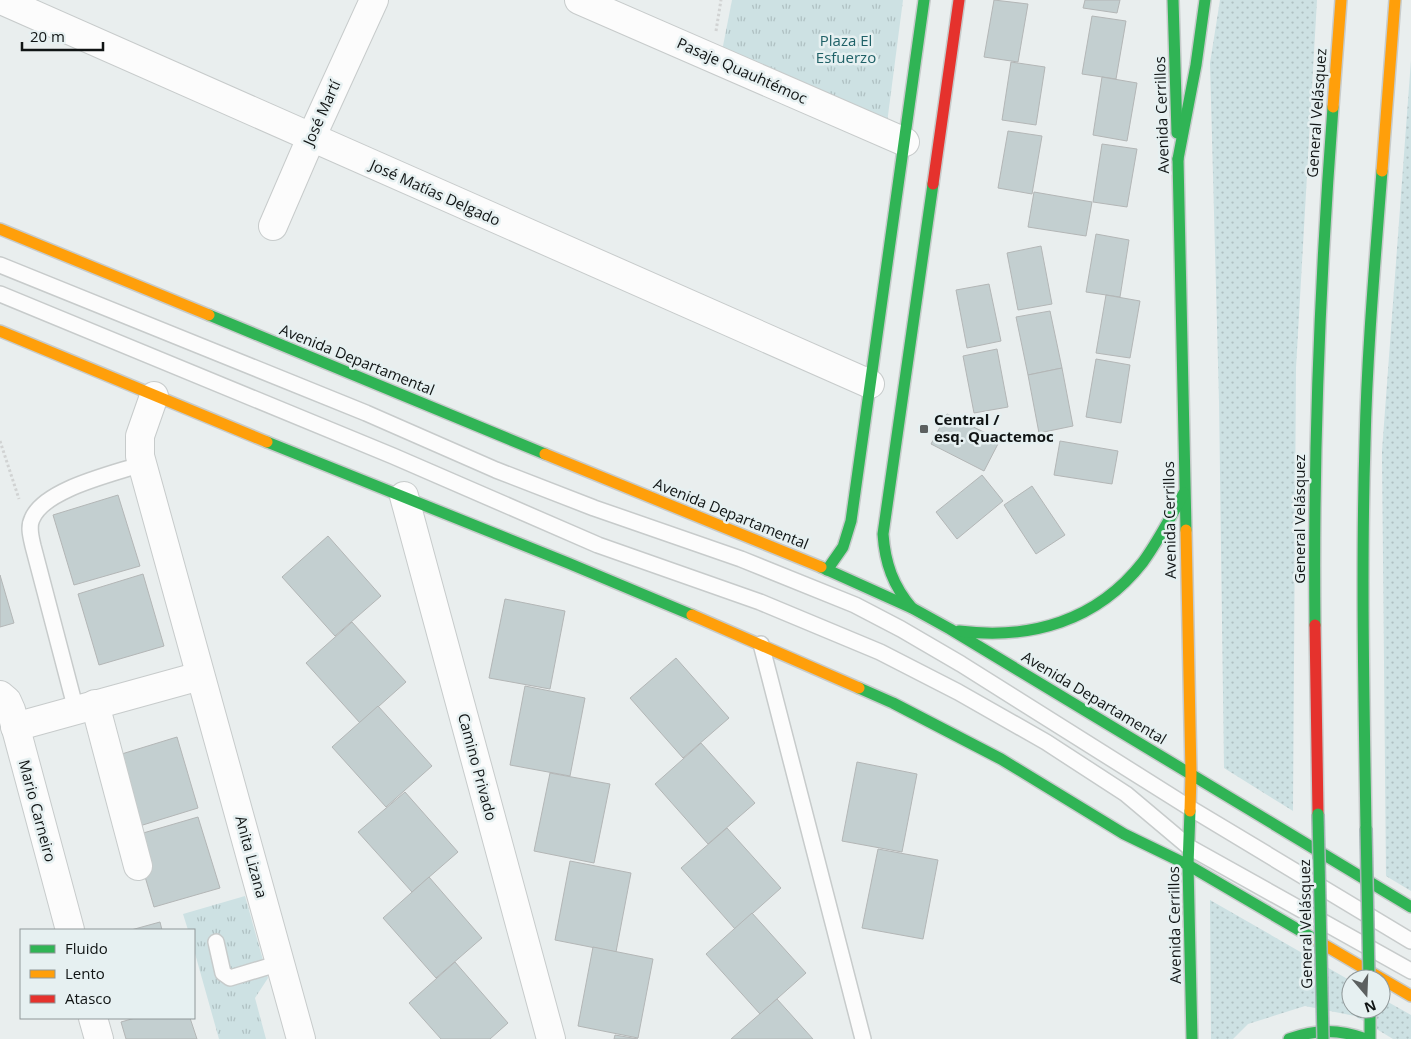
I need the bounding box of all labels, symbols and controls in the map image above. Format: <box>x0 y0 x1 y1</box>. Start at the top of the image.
scale bar <box>22 20 104 52</box>
text: 20 m <box>30 26 65 46</box>
park label: Plaza El Esfuerzo <box>816 30 876 67</box>
street label: Pasaje Quauhtémoc <box>674 32 811 108</box>
street label: General Velásquez <box>1302 48 1330 178</box>
street label: Avenida Cerrillos <box>1149 56 1173 174</box>
street label: José Martí <box>297 76 345 150</box>
street label: José Matías Delgado <box>365 154 504 230</box>
street label: Avenida Departamental <box>277 319 438 399</box>
place label: Central / esq. Quactemoc <box>934 409 1054 446</box>
marker: Central / esq. Quactemoc <box>918 423 930 435</box>
street label: General Velásquez <box>1289 454 1309 584</box>
street label: Avenida Cerrillos <box>1158 461 1180 579</box>
street label: Avenida Departamental <box>651 473 812 553</box>
street label: Avenida Departamental <box>1018 646 1171 748</box>
street label: Camino Privado <box>454 711 502 823</box>
street label: Mario Carneiro <box>15 757 61 864</box>
street label: Anita Lizana <box>231 813 273 900</box>
street label: General Velásquez <box>1294 859 1316 989</box>
street label: Avenida Cerrillos <box>1163 866 1185 984</box>
legend <box>20 929 195 1019</box>
text: Fluido <box>65 938 108 958</box>
text: Lento <box>65 963 105 983</box>
north arrow <box>1341 969 1391 1019</box>
text: Atasco <box>65 988 112 1008</box>
text: N <box>1362 996 1379 1018</box>

